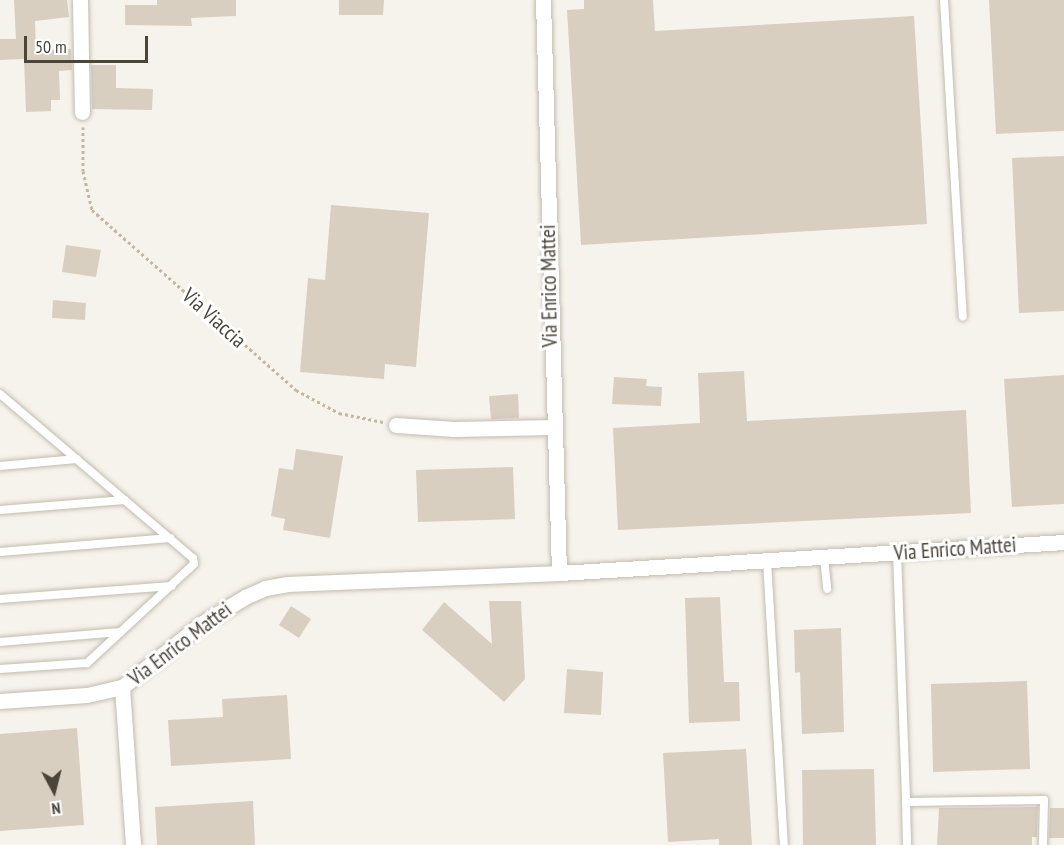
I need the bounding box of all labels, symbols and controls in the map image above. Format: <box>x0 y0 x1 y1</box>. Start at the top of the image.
scale bar <box>27 24 152 62</box>
text: 50 m <box>35 35 67 58</box>
street label: Via Enrico Mattei <box>535 224 563 348</box>
street label: Via Viaccia <box>177 283 251 353</box>
street label: Via Enrico Mattei <box>893 532 1017 566</box>
street label: Via Enrico Mattei <box>123 597 237 691</box>
north arrow <box>24 761 84 821</box>
text: N <box>51 798 62 819</box>

